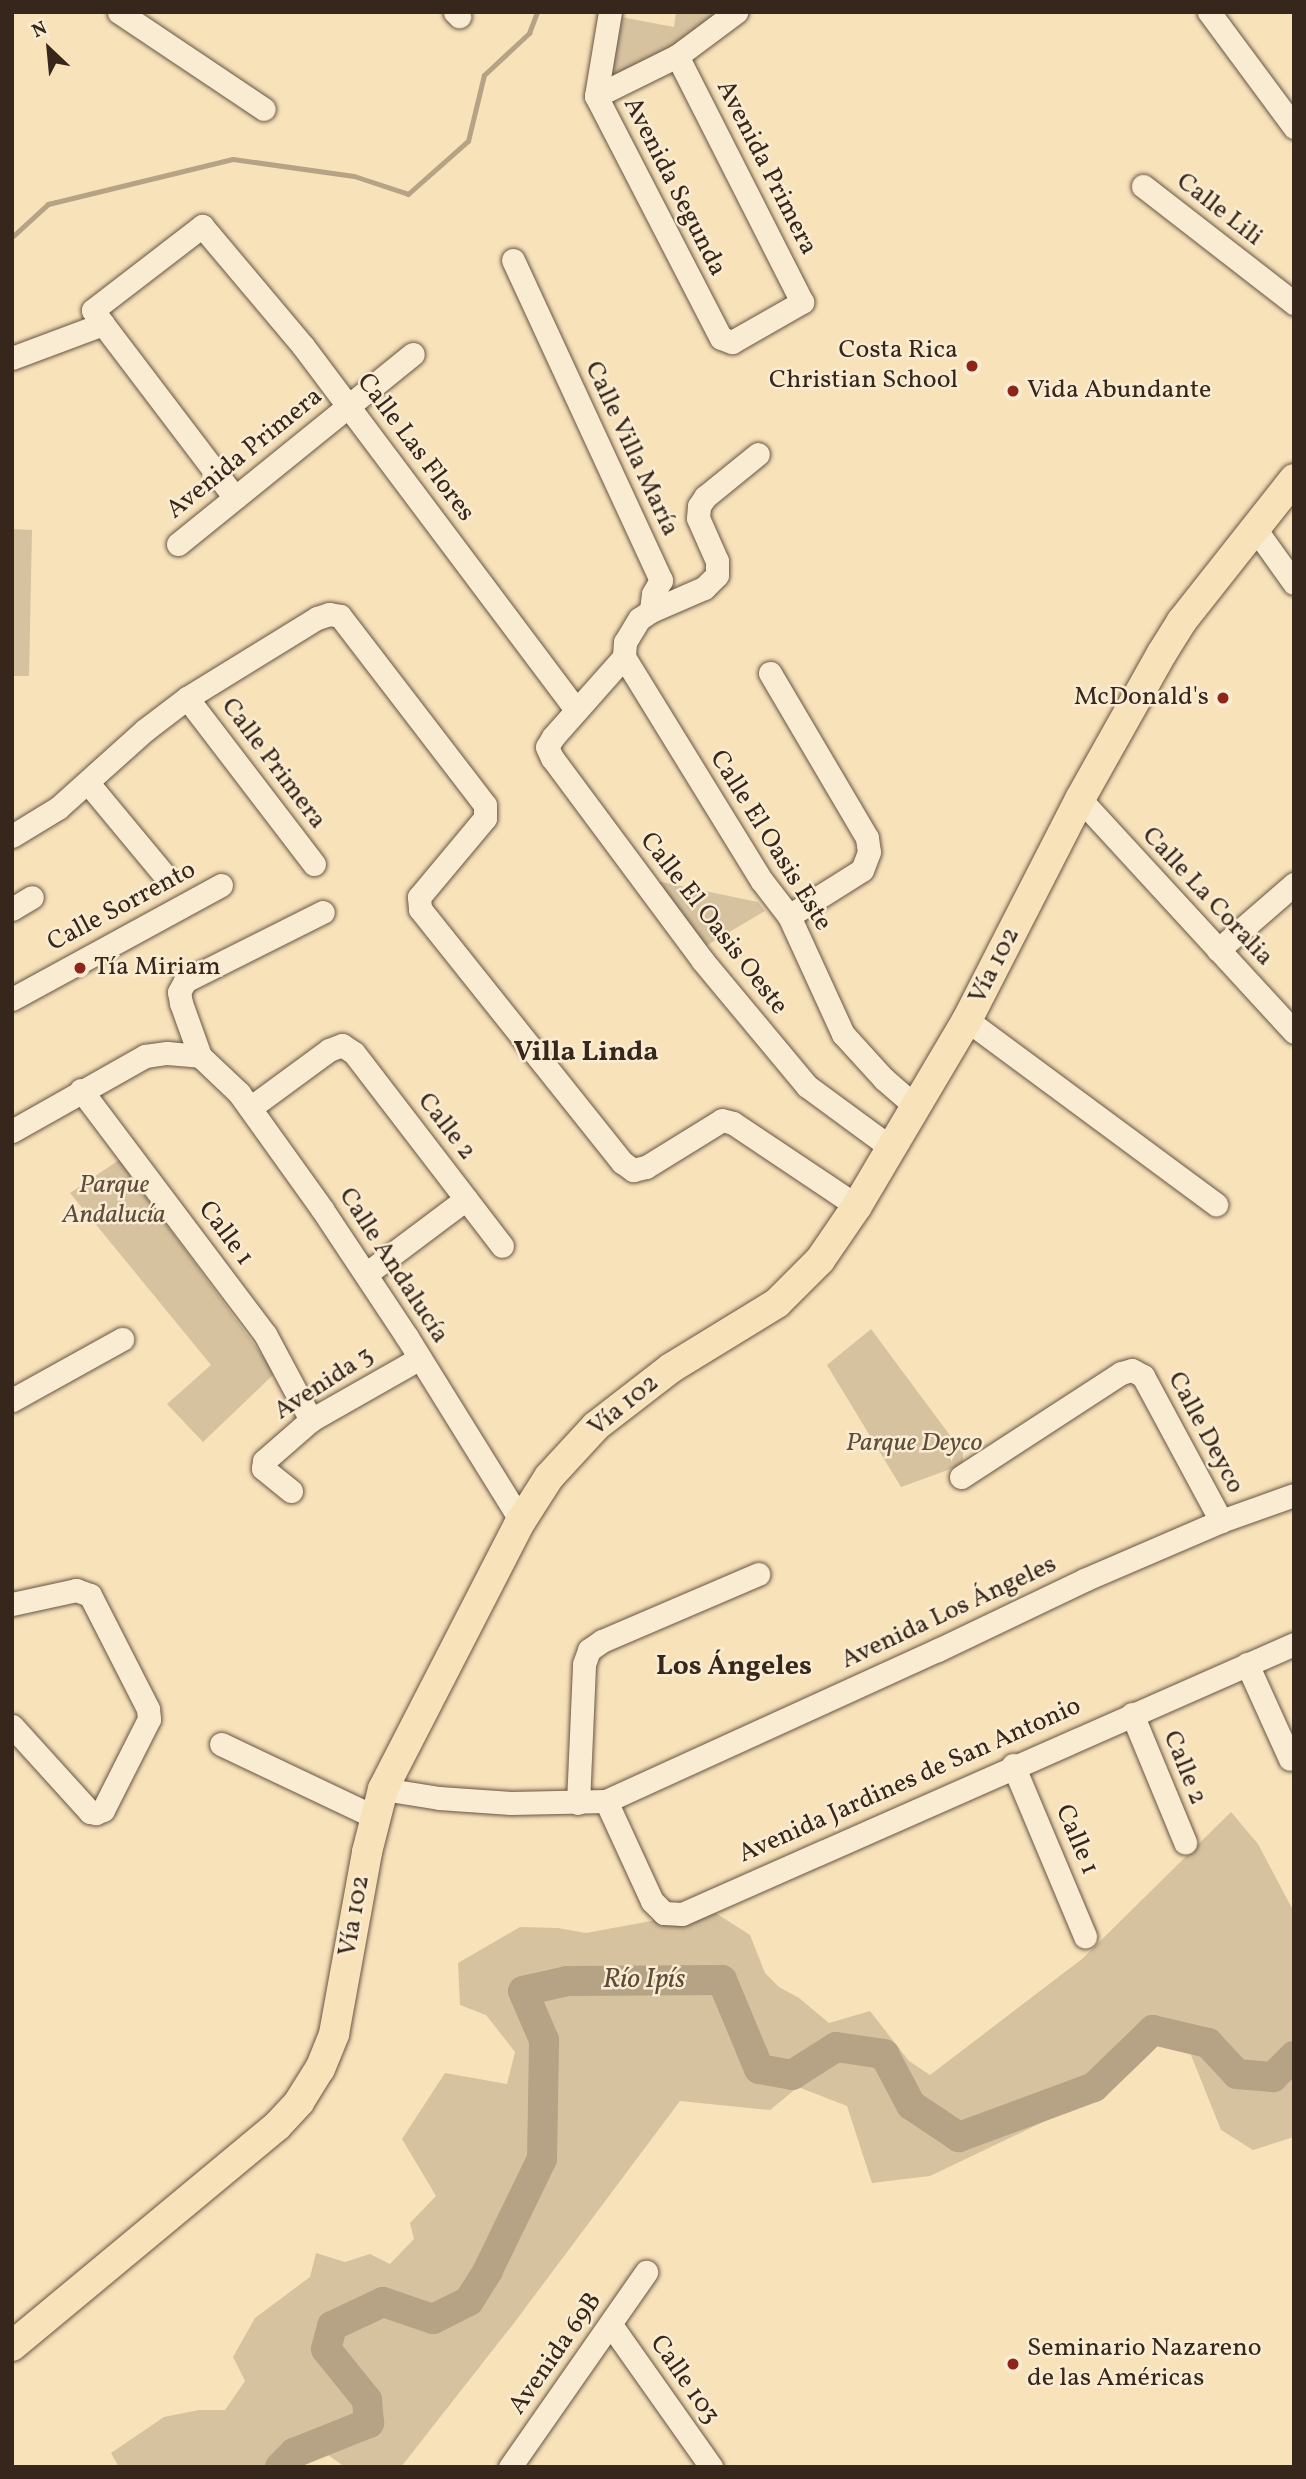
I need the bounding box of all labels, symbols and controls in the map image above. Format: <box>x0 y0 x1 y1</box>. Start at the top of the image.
north arrow <box>14 14 84 84</box>
text: N <box>28 15 52 45</box>
street label: Avenida Primera <box>709 76 823 260</box>
street label: Avenida Segunda <box>616 92 732 282</box>
street label: Calle Lili <box>1170 167 1268 253</box>
place label: Costa Rica Christian School <box>769 335 958 396</box>
street label: Calle Villa María <box>577 356 685 542</box>
marker: Costa Rica Christian School <box>964 358 980 374</box>
street label: Calle Las Flores <box>349 368 481 528</box>
place label: Vida Abundante <box>1027 375 1211 407</box>
street label: Avenida Primera <box>161 382 329 526</box>
marker: Vida Abundante <box>1005 383 1021 399</box>
place label: McDonald's <box>1074 682 1209 714</box>
marker: McDonald's <box>1215 690 1231 706</box>
street label: Calle Primera <box>214 692 332 836</box>
street label: Calle El Oasis Este <box>702 745 838 937</box>
street label: Calle La Coralia <box>1135 821 1279 973</box>
street label: Calle El Oasis Oeste <box>632 827 794 1021</box>
street label: Calle Sorrento <box>42 855 202 959</box>
street label: Vía 102 <box>963 922 1027 1010</box>
place label: Tía Miriam <box>94 952 221 984</box>
marker: Tía Miriam <box>72 960 88 976</box>
district label: Villa Linda <box>513 1036 659 1070</box>
street label: Calle 2 <box>410 1087 482 1167</box>
park label: Parque Andalucía <box>62 1170 166 1232</box>
street label: Calle Andalucía <box>331 1182 455 1350</box>
street label: Calle 1 <box>191 1195 259 1273</box>
street label: Avenida 3 <box>269 1340 379 1428</box>
street label: Calle Deyco <box>1160 1367 1250 1499</box>
street label: Vía 102 <box>582 1368 666 1444</box>
park label: Parque Deyco <box>846 1428 982 1460</box>
street label: Avenida Los Ángeles <box>836 1549 1062 1677</box>
district label: Los Ángeles <box>656 1650 812 1684</box>
street label: Avenida Jardines de San Antonio <box>734 1691 1086 1871</box>
street label: Calle 2 <box>1155 1726 1213 1810</box>
street label: Calle 1 <box>1047 1800 1105 1880</box>
street label: Vía 102 <box>333 1873 377 1959</box>
water label: Río Ipís <box>603 1963 685 1997</box>
street label: Avenida 69B <box>503 2287 609 2421</box>
street label: Calle 103 <box>642 2330 726 2430</box>
place label: Seminario Nazareno de las Américas <box>1027 2333 1262 2394</box>
marker: Seminario Nazareno de las Américas <box>1005 2356 1021 2372</box>

